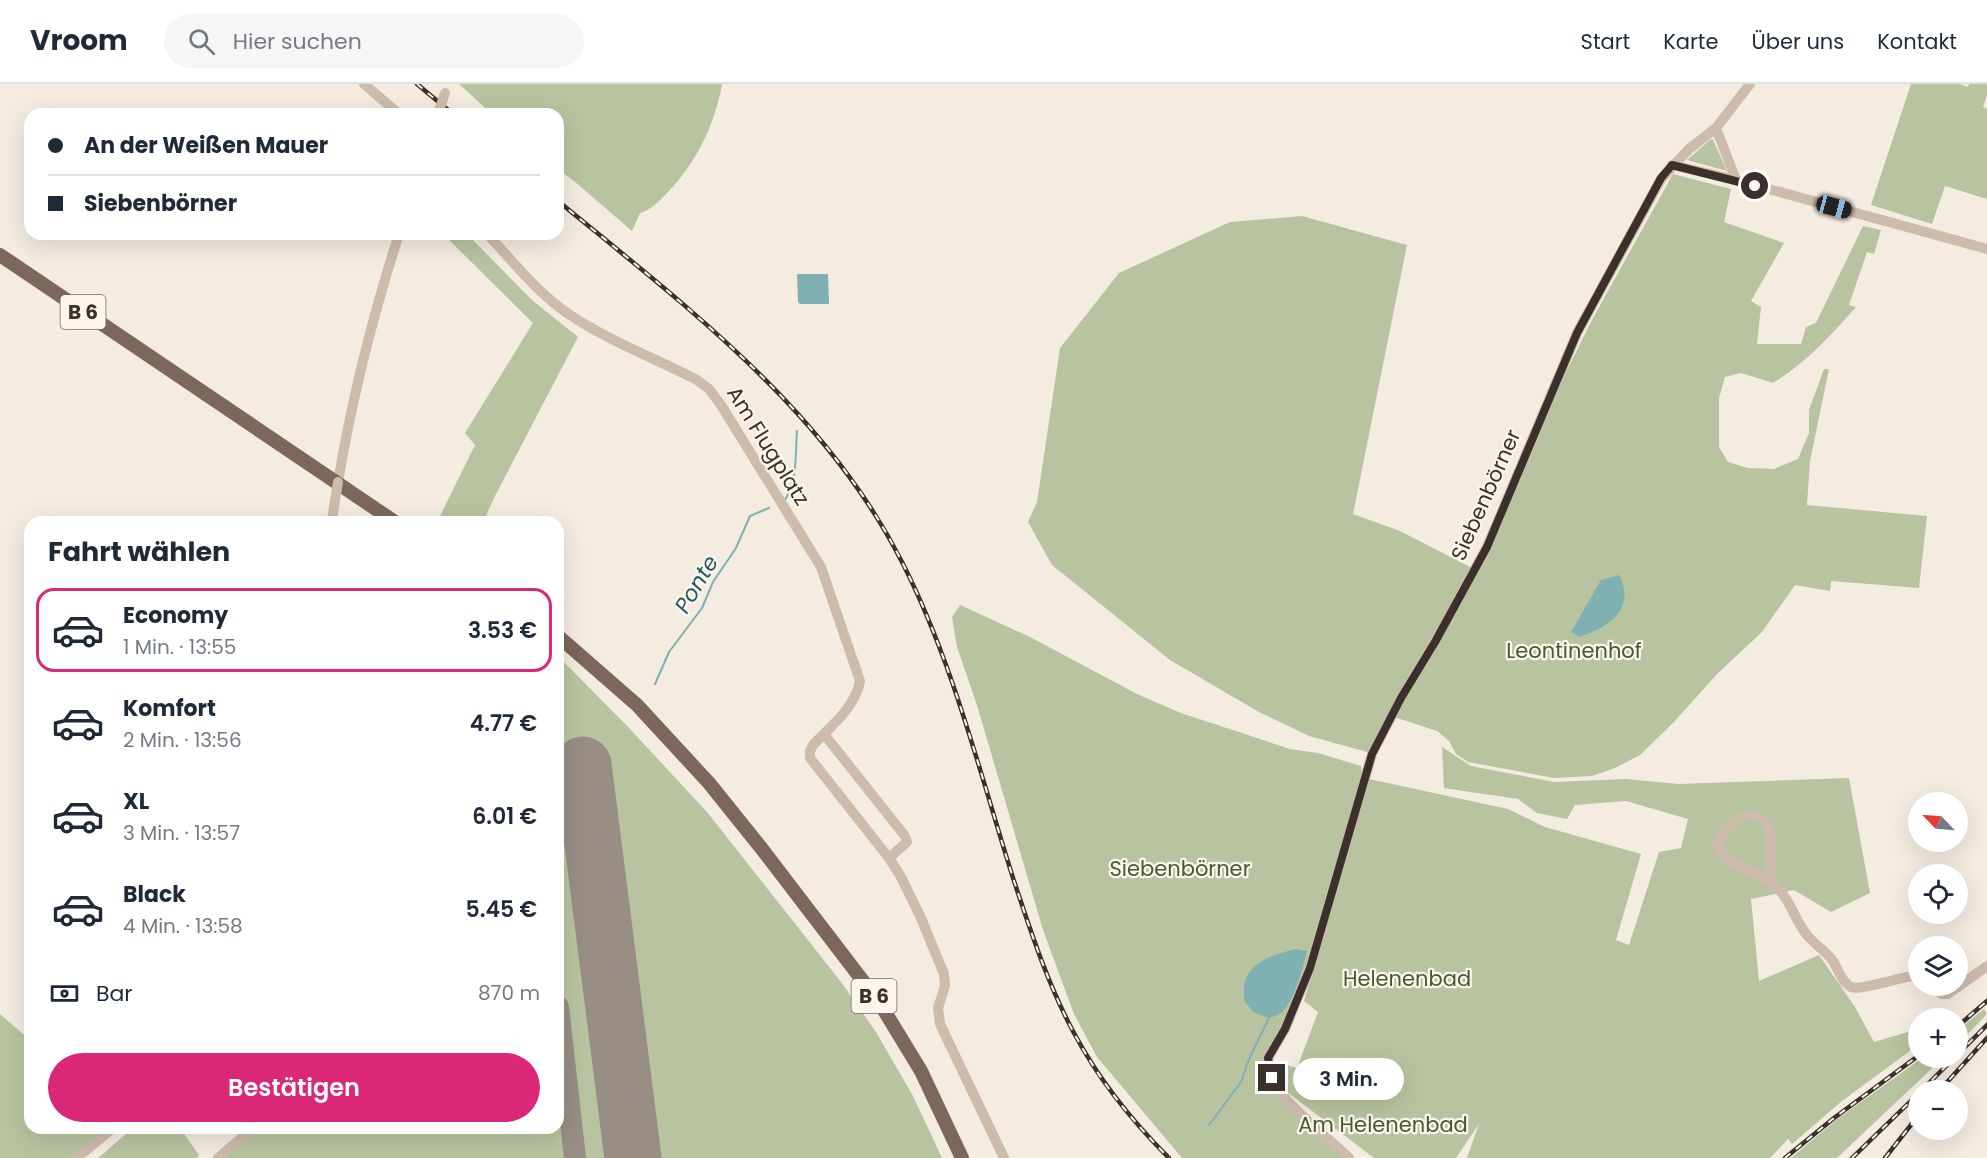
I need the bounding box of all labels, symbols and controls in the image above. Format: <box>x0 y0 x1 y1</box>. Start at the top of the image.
search box <box>164 14 584 68</box>
text: Vroom <box>30 21 128 60</box>
icon: search <box>185 25 218 58</box>
text: Hier suchen <box>233 26 362 57</box>
text: Start <box>1581 27 1630 56</box>
text: Karte <box>1663 27 1719 56</box>
text: Über uns <box>1752 27 1844 56</box>
text: Kontakt <box>1877 27 1957 56</box>
text: An der Weißen Mauer <box>84 130 328 161</box>
route start <box>1741 172 1768 199</box>
text: Siebenbörner <box>84 188 237 219</box>
car <box>1814 194 1854 220</box>
road number: B 6 <box>60 295 106 329</box>
street label: Am Flugplatz <box>720 381 817 511</box>
street label: Siebenbörner <box>1444 424 1528 565</box>
text: Fahrt wählen <box>48 533 230 570</box>
water label: Ponte <box>667 549 726 619</box>
text: Economy <box>123 600 228 631</box>
icon: car <box>51 603 105 657</box>
text: 3.53 € <box>468 615 537 646</box>
text: 1 Min. · 13:55 <box>123 633 236 661</box>
park label: Leontinenhof <box>1506 636 1642 665</box>
text: Komfort <box>123 693 216 724</box>
icon: car <box>51 696 105 750</box>
text: 4.77 € <box>470 708 537 739</box>
text: 2 Min. · 13:56 <box>123 726 242 754</box>
text: XL <box>123 786 149 817</box>
icon: car <box>51 789 105 843</box>
north arrow <box>1908 792 1968 852</box>
map controls <box>1908 792 1968 1140</box>
text: 6.01 € <box>472 801 537 832</box>
text: 3 Min. · 13:57 <box>123 819 240 847</box>
park label: Siebenbörner <box>1110 854 1251 883</box>
button: locate <box>1908 864 1968 924</box>
text: Black <box>123 879 186 910</box>
icon: car <box>51 882 105 936</box>
text: 5.45 € <box>466 894 537 925</box>
text: 4 Min. · 13:58 <box>123 912 243 940</box>
button: layers <box>1908 936 1968 996</box>
park label: Helenenbad <box>1343 964 1471 993</box>
icon: cash <box>48 977 81 1010</box>
text: Bar <box>96 978 133 1009</box>
text: 870 m <box>478 979 540 1007</box>
road number: B 6 <box>852 979 896 1013</box>
button: + <box>1908 1008 1968 1068</box>
button: Bestätigen <box>48 1053 540 1122</box>
callout: 3 Min. <box>1293 1057 1404 1099</box>
route end <box>1258 1064 1285 1091</box>
text: 3 Min. <box>1319 1065 1378 1093</box>
button: − <box>1908 1080 1968 1140</box>
park label: Am Helenenbad <box>1298 1110 1468 1139</box>

